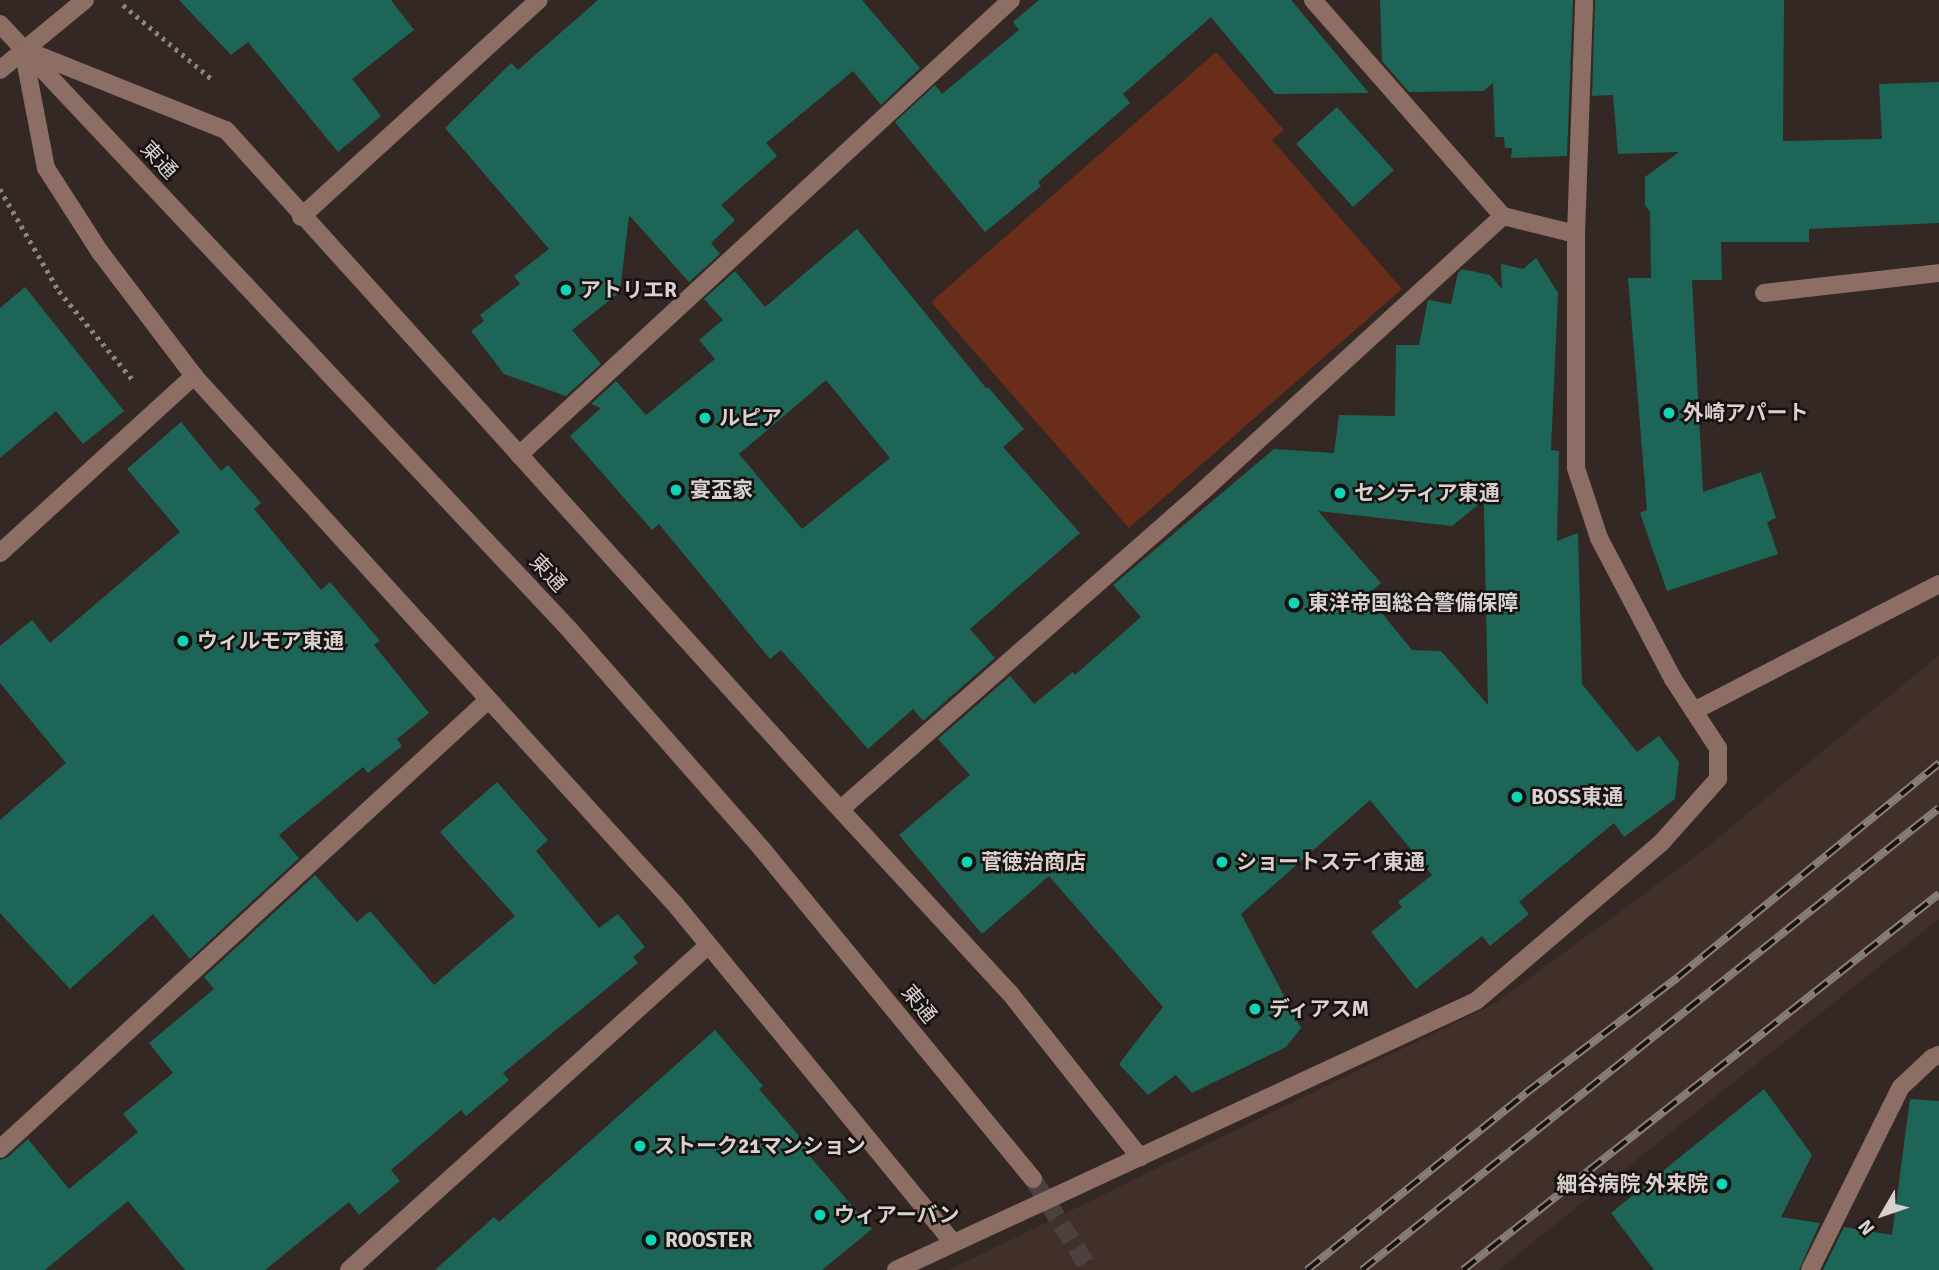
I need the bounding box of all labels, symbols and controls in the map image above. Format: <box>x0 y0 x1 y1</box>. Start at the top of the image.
street label: 東通 <box>135 136 183 184</box>
place label: アトリエR <box>580 277 677 303</box>
marker: アトリエR <box>558 282 574 298</box>
place label: 外崎アパート <box>1683 400 1809 426</box>
place label: ルピア <box>719 405 782 431</box>
marker: 外崎アパート <box>1661 405 1677 421</box>
marker: ルピア <box>697 410 713 426</box>
place label: 宴盃家 <box>690 477 753 503</box>
place label: センティア東通 <box>1354 480 1501 506</box>
marker: 宴盃家 <box>668 482 684 498</box>
marker: センティア東通 <box>1332 485 1348 501</box>
street label: 東通 <box>524 549 572 597</box>
place label: 東洋帝国総合警備保障 <box>1308 590 1518 616</box>
marker: 東洋帝国総合警備保障 <box>1286 595 1302 611</box>
place label: ウィルモア東通 <box>197 628 344 654</box>
marker: ウィルモア東通 <box>175 633 191 649</box>
place label: BOSS東通 <box>1531 784 1623 810</box>
marker: BOSS東通 <box>1509 789 1525 805</box>
place label: 菅徳治商店 <box>981 849 1086 875</box>
place label: ショートステイ東通 <box>1236 849 1425 875</box>
marker: 菅徳治商店 <box>959 854 975 870</box>
marker: ショートステイ東通 <box>1214 854 1230 870</box>
street label: 東通 <box>896 980 942 1028</box>
place label: ディアスM <box>1269 996 1371 1022</box>
marker: ディアスM <box>1247 1001 1263 1017</box>
place label: ストーク21マンション <box>654 1133 866 1159</box>
marker: ストーク21マンション <box>632 1138 648 1154</box>
place label: 細谷病院 外来院 <box>1556 1171 1708 1197</box>
marker: 細谷病院 外来院 <box>1714 1176 1730 1192</box>
north arrow <box>1848 1179 1918 1249</box>
place label: ウィアーバン <box>834 1202 959 1228</box>
marker: ウィアーバン <box>812 1207 828 1223</box>
text: N <box>1853 1215 1880 1240</box>
place label: ROOSTER <box>665 1227 753 1253</box>
marker: ROOSTER <box>643 1232 659 1248</box>

